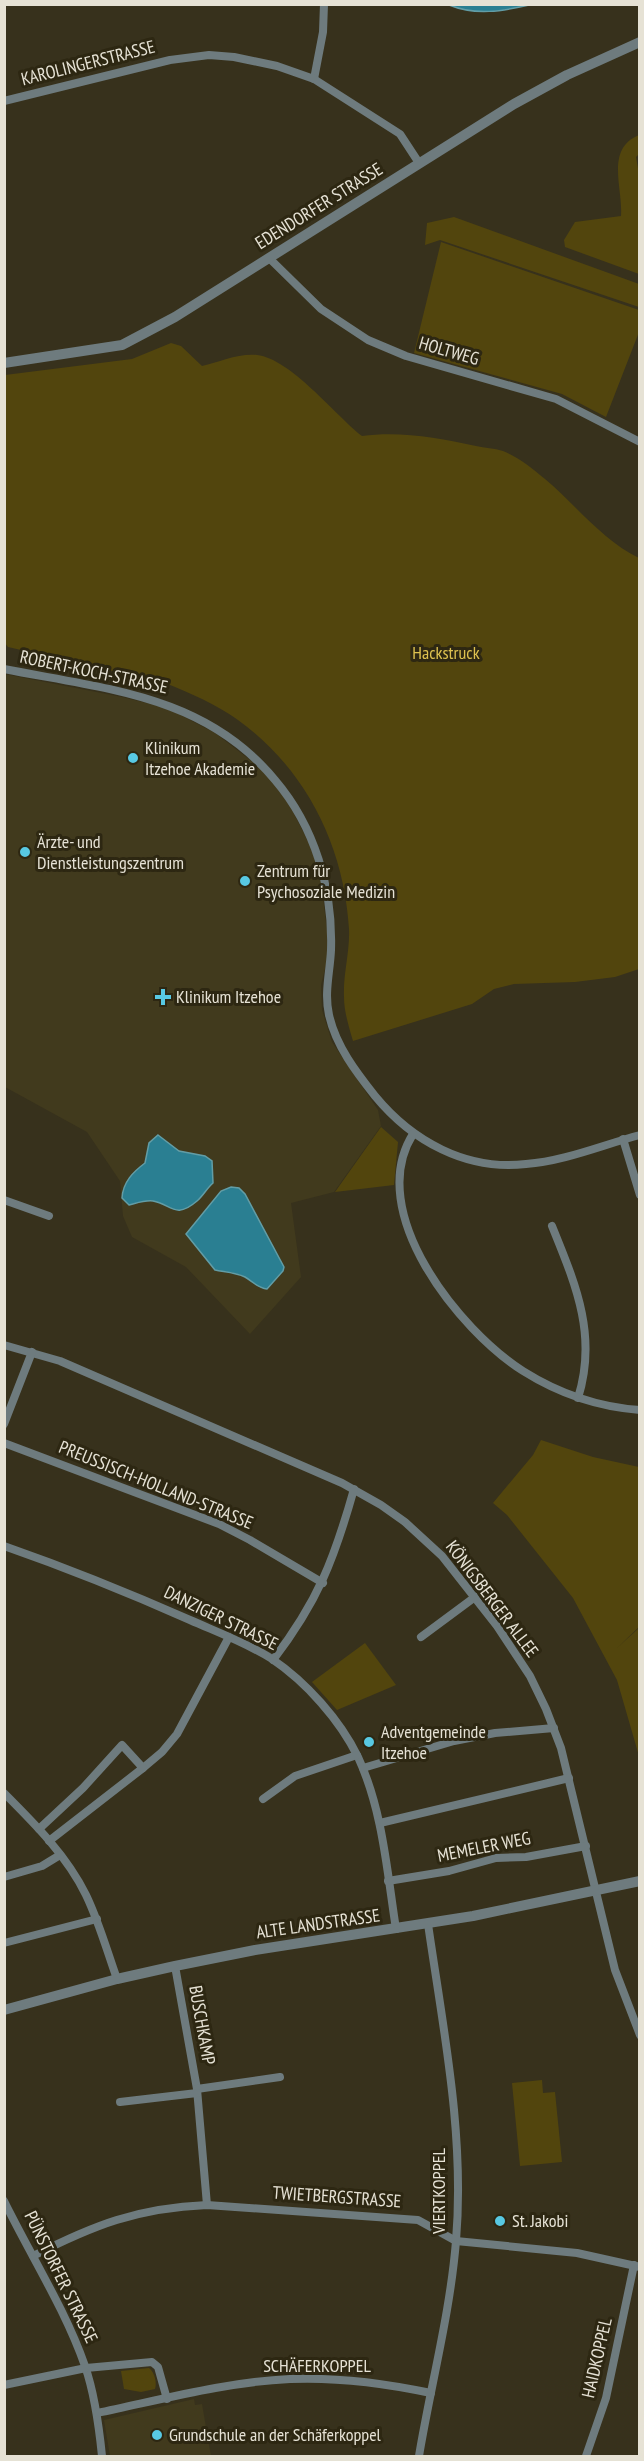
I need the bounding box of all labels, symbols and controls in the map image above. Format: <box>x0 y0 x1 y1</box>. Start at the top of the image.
street label: KAROLINGERSTRASSE <box>19 35 157 90</box>
street label: EDENDORFER STRASSE <box>251 157 387 254</box>
street label: HOLTWEG <box>416 331 482 370</box>
park label: Hackstruck <box>412 641 480 664</box>
street label: ROBERT-KOCH-STRASSE <box>18 645 170 698</box>
place label: Klinikum Itzehoe Akademie <box>145 736 255 780</box>
marker: Klinikum Itzehoe Akademie <box>126 751 140 765</box>
place label: Ärzte- und Dienstleistungszentrum <box>37 830 184 874</box>
marker: Ärzte- und Dienstleistungszentrum <box>18 845 32 859</box>
place label: Zentrum für Psychosoziale Medizin <box>257 859 395 903</box>
marker: Zentrum für Psychosoziale Medizin <box>238 874 252 888</box>
place label: Klinikum Itzehoe <box>176 985 281 1008</box>
marker: Klinikum Itzehoe <box>154 988 172 1006</box>
street label: PREUSSISCH-HOLLAND-STRASSE <box>56 1435 257 1534</box>
street label: KÖNIGSBERGER ALLEE <box>441 1536 544 1662</box>
street label: DANZIGER STRASSE <box>160 1580 282 1655</box>
place label: Adventgemeinde Itzehoe <box>381 1720 486 1764</box>
marker: Adventgemeinde Itzehoe <box>362 1735 376 1749</box>
street label: MEMELER WEG <box>435 1826 533 1867</box>
street label: ALTE LANDSTRASSE <box>255 1903 381 1944</box>
street label: BUSCHKAMP <box>184 1984 221 2066</box>
street label: VIERTKOPPEL <box>427 2148 450 2235</box>
street label: TWIETBERGSTRASSE <box>272 2181 402 2212</box>
street label: PÜNSTORFER STRASSE <box>20 2207 103 2347</box>
place label: St. Jakobi <box>512 2209 568 2232</box>
marker: St. Jakobi <box>493 2214 507 2228</box>
street label: HAIDKOPPEL <box>576 2315 617 2400</box>
street label: SCHÄFERKOPPEL <box>263 2354 371 2377</box>
place label: Grundschule an der Schäferkoppel <box>169 2423 382 2446</box>
marker: Grundschule an der Schäferkoppel <box>150 2428 164 2442</box>

